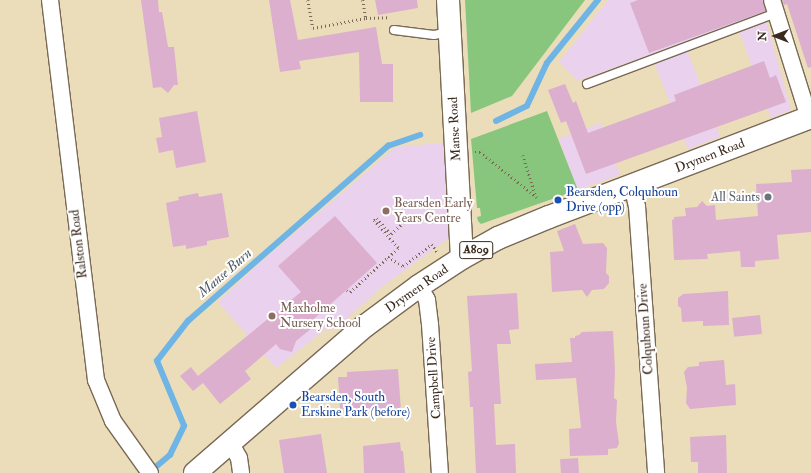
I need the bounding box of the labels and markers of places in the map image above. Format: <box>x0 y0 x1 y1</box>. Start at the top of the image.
place label: Bearsden, Colquhoun Drive (opp) <box>566 185 678 216</box>
place label: All Saints <box>711 189 760 205</box>
marker: All Saints <box>763 192 773 202</box>
marker: Bearsden, Colquhoun Drive (opp) <box>553 195 563 205</box>
place label: Bearsden Early Years Centre <box>394 196 472 227</box>
marker: Bearsden Early Years Centre <box>381 206 391 216</box>
place label: Maxholme Nursery School <box>280 301 361 332</box>
marker: Maxholme Nursery School <box>267 311 277 321</box>
place label: Bearsden, South Erskine Park (before) <box>301 390 410 421</box>
marker: Bearsden, South Erskine Park (before) <box>288 400 298 410</box>

